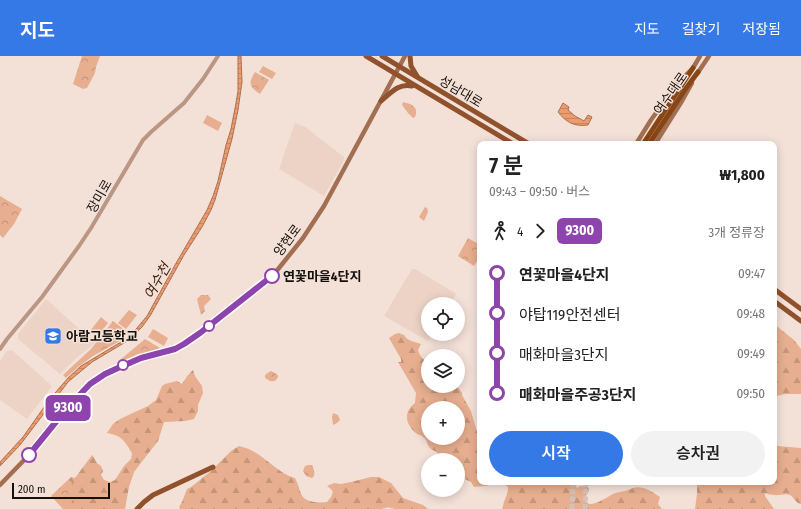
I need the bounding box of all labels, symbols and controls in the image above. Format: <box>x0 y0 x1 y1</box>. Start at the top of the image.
text: 지도 <box>20 19 55 42</box>
text: 지도 <box>634 21 660 38</box>
text: 길찾기 <box>682 21 720 38</box>
text: 저장됨 <box>742 21 781 38</box>
street label: 여수대로 <box>651 69 690 117</box>
street label: 성남대로 <box>436 73 485 110</box>
text: 7 분 <box>489 152 523 179</box>
text: ₩1,800 <box>719 166 765 184</box>
street label: 장미로 <box>84 177 115 216</box>
text: 09:43 – 09:50 · 버스 <box>489 184 590 199</box>
icon: walk <box>489 220 511 242</box>
icon: forward <box>529 220 551 242</box>
street label: 양현로 <box>271 221 304 259</box>
text: 9300 <box>565 222 594 239</box>
text: 4 <box>517 224 523 239</box>
text: 3개 정류장 <box>708 225 765 240</box>
water label: 여수천 <box>140 259 175 302</box>
text: 연꽃마을4단지 <box>519 266 610 284</box>
text: 09:47 <box>738 266 765 281</box>
marker: 연꽃마을4단지 <box>264 268 280 284</box>
place label: 연꽃마을4단지 <box>283 269 361 284</box>
map controls <box>421 297 465 497</box>
button: locate <box>421 297 465 341</box>
text: 야탑119안전센터 <box>519 306 621 324</box>
text: 09:48 <box>737 306 765 321</box>
unlabelled marker <box>203 320 215 332</box>
school or university icon: 아람고등학교 <box>43 326 63 346</box>
place label: 아람고등학교 <box>66 329 138 344</box>
text: 매화마을3단지 <box>519 346 609 364</box>
text: 09:49 <box>737 346 765 361</box>
button: layers <box>421 349 465 393</box>
unlabelled marker <box>117 359 129 371</box>
text: 매화마을주공3단지 <box>519 386 637 404</box>
text: 09:50 <box>736 386 765 401</box>
line badge: 9300 <box>40 395 96 421</box>
text: 9300 <box>54 399 82 416</box>
button: + <box>421 401 465 445</box>
button: 시작 <box>489 431 623 477</box>
button: 승차권 <box>631 431 765 477</box>
unlabelled marker <box>21 447 37 463</box>
button: − <box>421 453 465 497</box>
scale bar <box>12 481 110 500</box>
text: 200 m <box>18 483 45 496</box>

